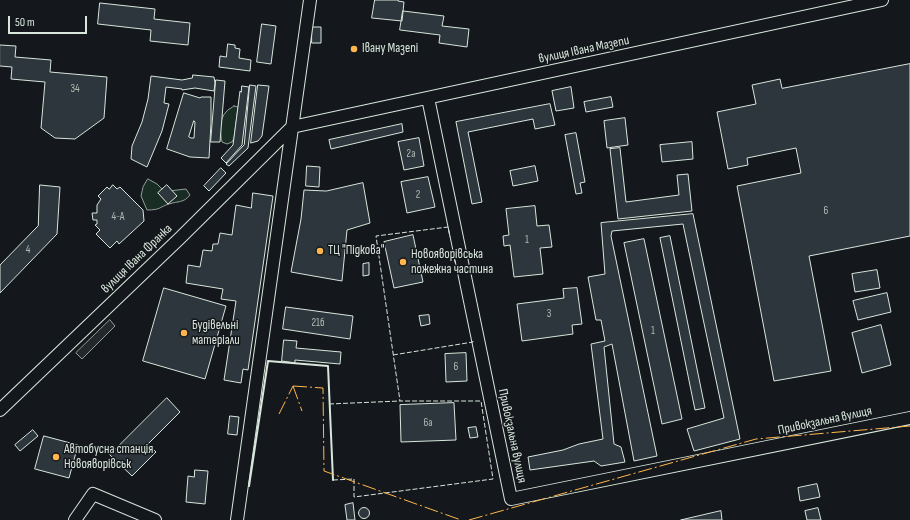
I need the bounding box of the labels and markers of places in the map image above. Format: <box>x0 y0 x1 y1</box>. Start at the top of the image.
place label: Івану Мазепі <box>362 41 418 57</box>
marker: Івану Мазепі <box>349 44 359 54</box>
place label: ТЦ "Підкова" <box>328 243 384 259</box>
marker: ТЦ "Підкова" <box>315 246 325 256</box>
place label: Новояворівська пожежна частина <box>411 247 493 278</box>
marker: Новояворівська пожежна частина <box>398 257 408 267</box>
place label: Будівельні матеріали <box>192 318 240 349</box>
marker: Будівельні матеріали <box>179 328 189 338</box>
place label: Автобусна станція Новояворівськ <box>64 442 153 473</box>
marker: Автобусна станція Новояворівськ <box>51 452 61 462</box>

